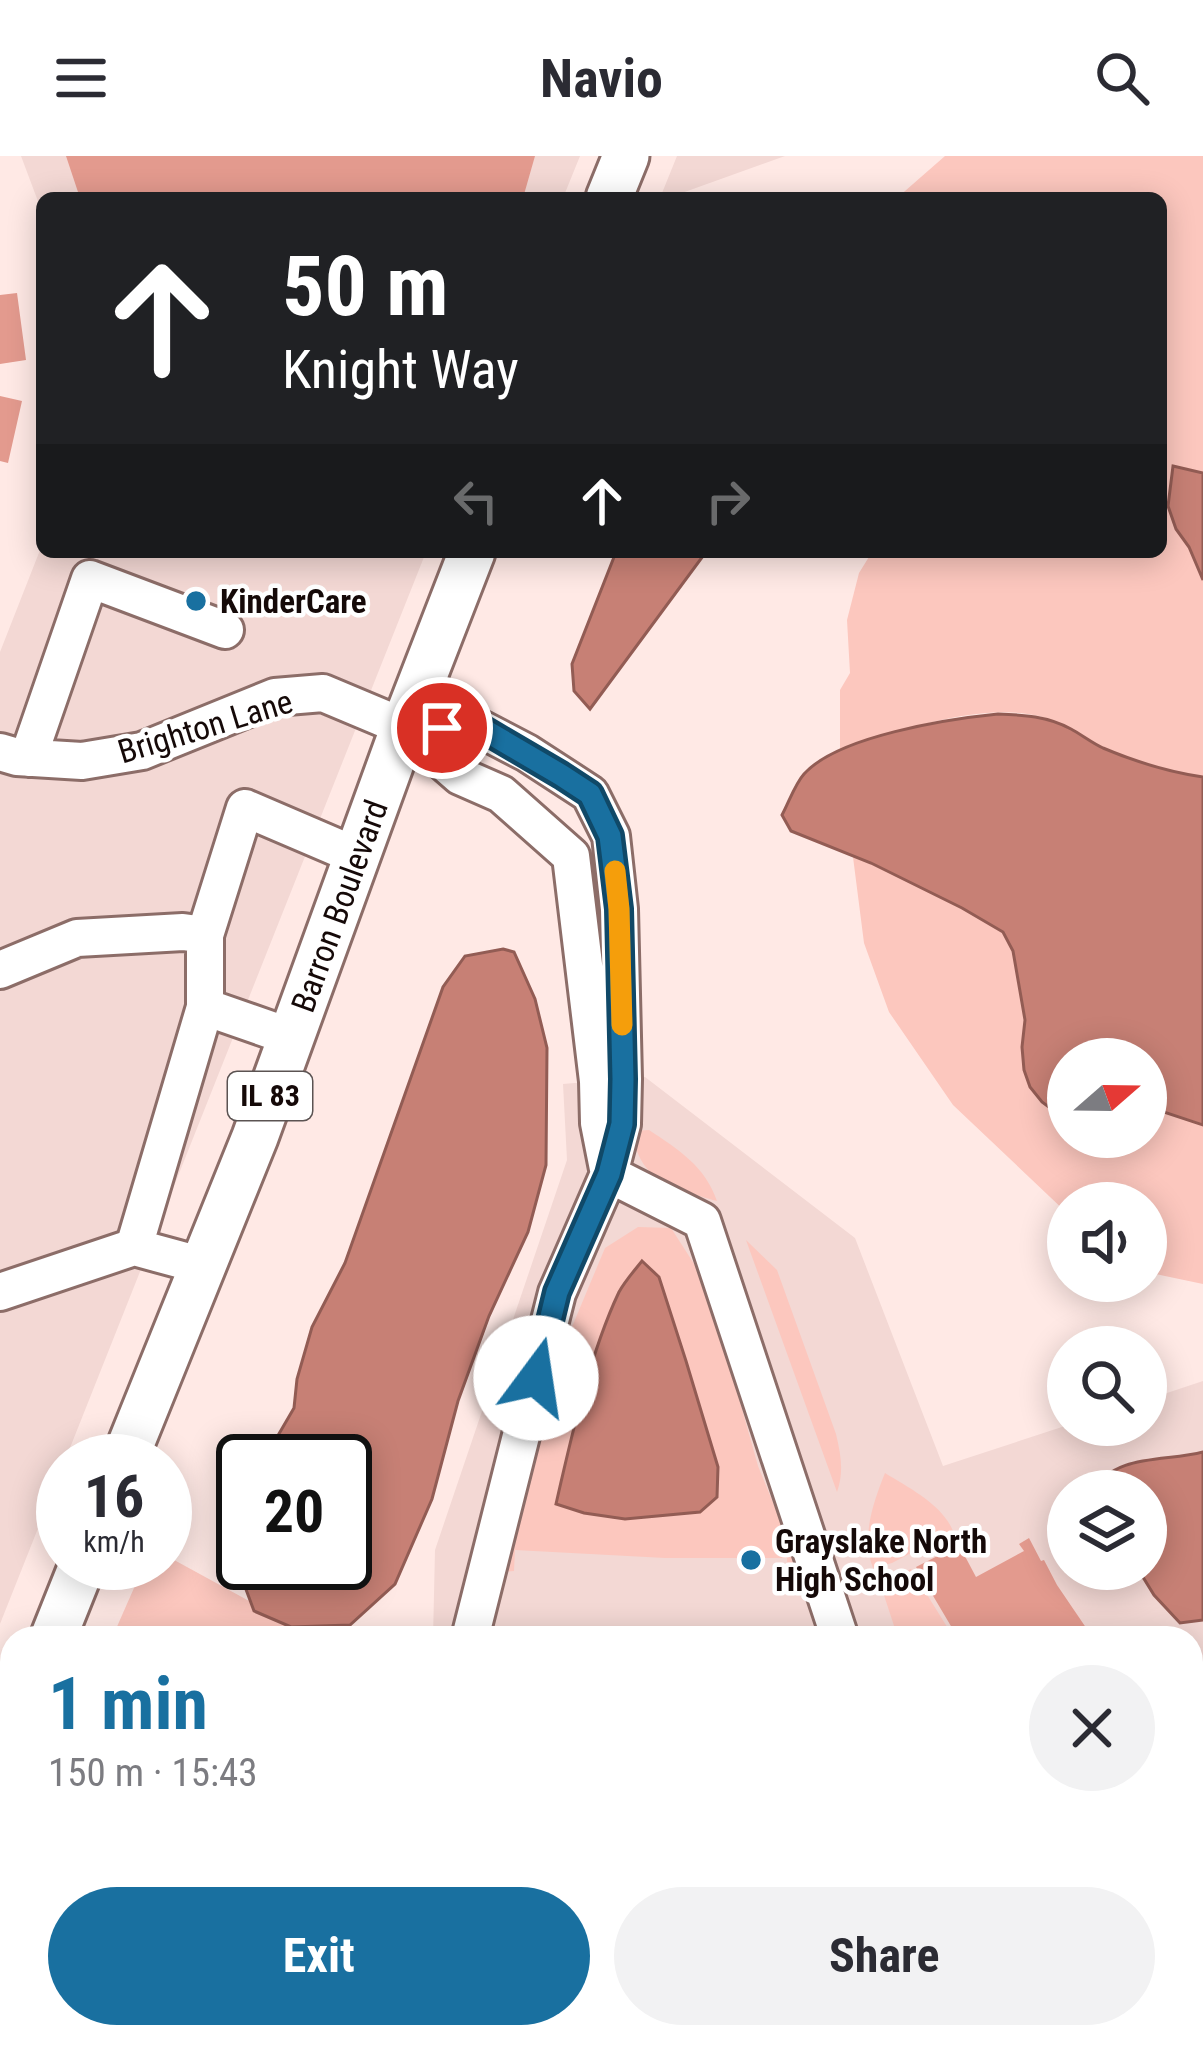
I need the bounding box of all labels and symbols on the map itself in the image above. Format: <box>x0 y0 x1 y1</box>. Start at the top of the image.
place label: KinderCare <box>220 582 367 621</box>
marker: KinderCare <box>183 588 209 614</box>
pin <box>391 677 493 779</box>
street label: Brighton Lane <box>113 681 297 771</box>
street label: Barron Boulevard <box>283 795 396 1018</box>
north arrow <box>1047 1038 1167 1158</box>
road number: IL 83 <box>228 1072 312 1120</box>
position arrow <box>473 1315 599 1441</box>
speed limit sign: 20 <box>216 1434 372 1590</box>
place label: Grayslake North High School <box>775 1522 987 1599</box>
marker: Grayslake North High School <box>738 1547 764 1573</box>

